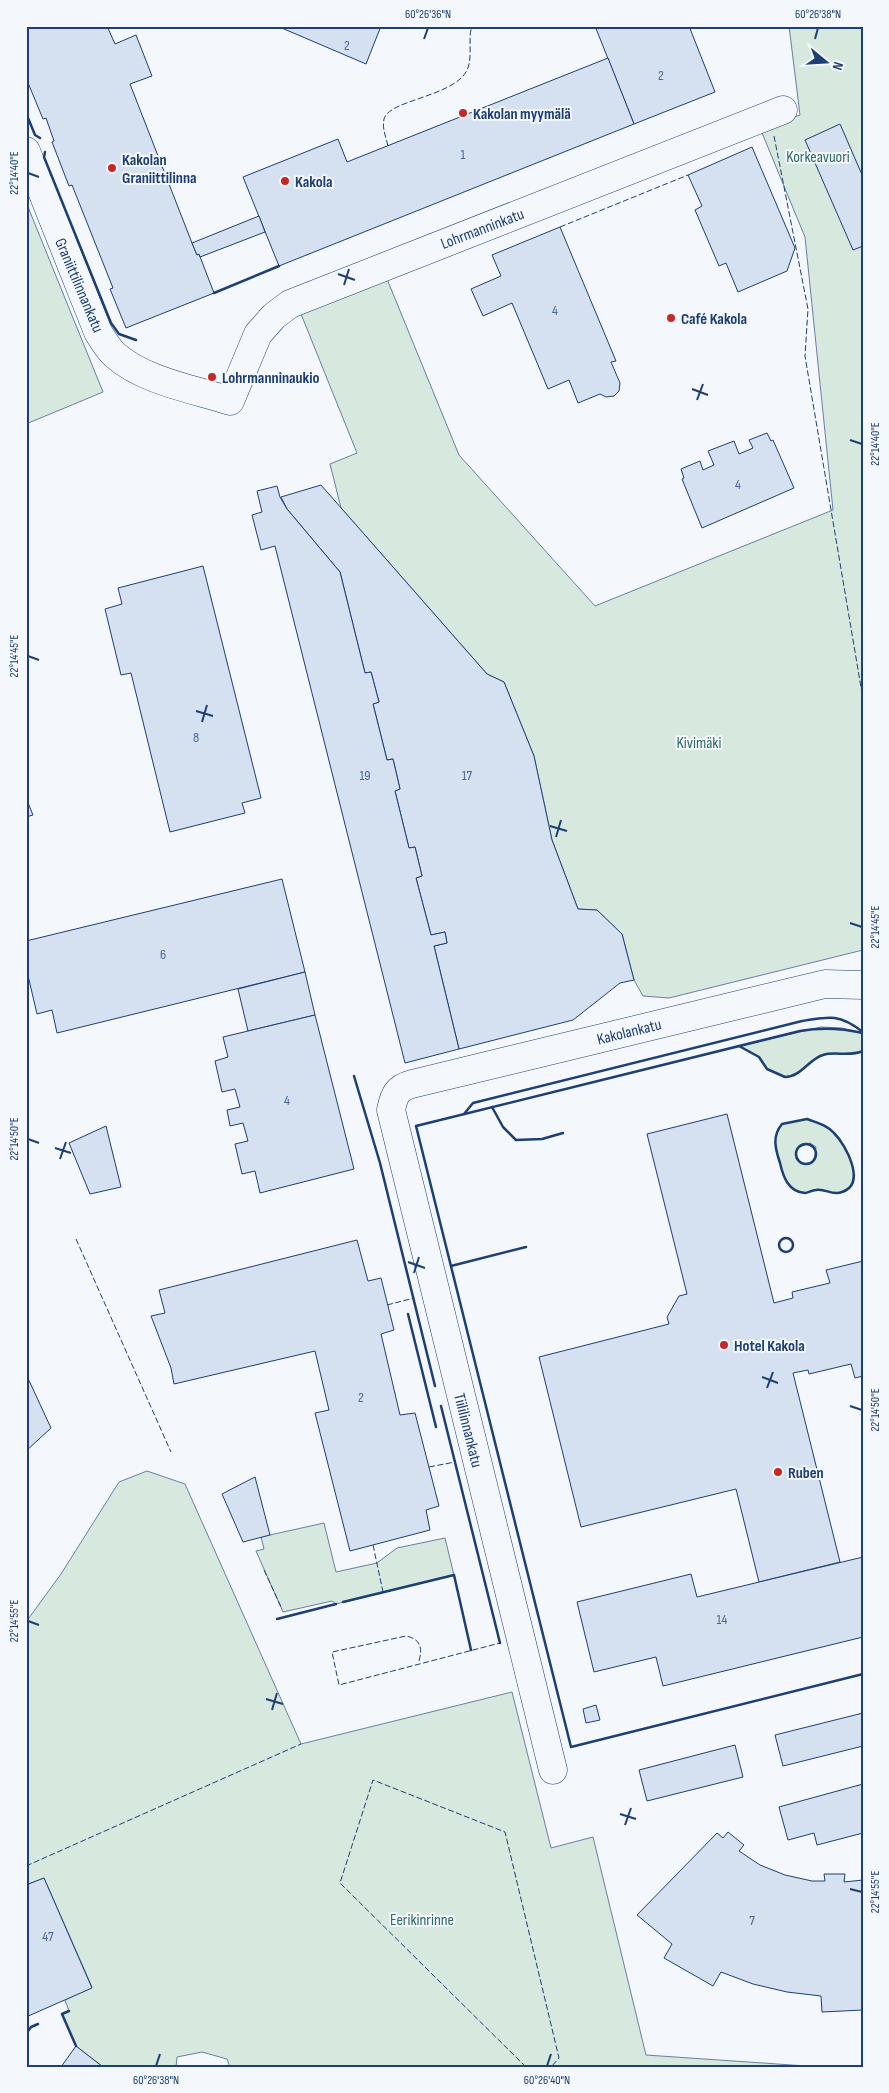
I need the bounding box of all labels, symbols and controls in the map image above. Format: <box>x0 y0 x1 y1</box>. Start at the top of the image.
text: 60°26'36"N <box>405 7 451 22</box>
text: 60°26'38"N <box>795 7 841 22</box>
house number: 2 <box>344 37 350 54</box>
north arrow <box>802 38 852 88</box>
text: N <box>829 60 847 72</box>
house number: 2 <box>658 67 664 84</box>
place label: Kakolan myymälä <box>473 105 571 124</box>
marker: Kakolan myymälä <box>457 107 469 119</box>
house number: 1 <box>461 146 466 163</box>
park label: Korkeavuori <box>786 148 850 167</box>
text: 22°14'40"E <box>7 151 22 195</box>
place label: Kakolan Graniittilinna <box>122 151 197 188</box>
marker: Kakolan Graniittilinna <box>106 162 118 174</box>
place label: Kakola <box>295 173 332 192</box>
marker: Kakola <box>279 175 291 187</box>
street label: Lohrmanninkatu <box>438 205 527 254</box>
street label: Graniittilinnankatu <box>50 235 107 336</box>
house number: 4 <box>552 302 558 319</box>
place label: Café Kakola <box>681 310 747 329</box>
marker: Café Kakola <box>665 312 677 324</box>
place label: Lohrmanninaukio <box>222 369 320 388</box>
marker: Lohrmanninaukio <box>206 371 218 383</box>
text: 22°14'40"E <box>868 422 883 466</box>
house number: 4 <box>735 476 741 493</box>
text: 22°14'45"E <box>7 635 22 677</box>
house number: 8 <box>193 729 199 746</box>
park label: Kivimäki <box>677 734 721 753</box>
house number: 19 <box>359 767 371 784</box>
house number: 17 <box>462 767 473 784</box>
text: 22°14'45"E <box>868 906 883 948</box>
house number: 6 <box>160 946 166 963</box>
street label: Kakolankatu <box>595 1015 664 1050</box>
house number: 4 <box>284 1092 290 1109</box>
text: 22°14'50"E <box>7 1117 22 1161</box>
place label: Hotel Kakola <box>734 1337 805 1356</box>
marker: Hotel Kakola <box>718 1339 730 1351</box>
text: 22°14'50"E <box>868 1388 883 1432</box>
house number: 2 <box>358 1389 364 1406</box>
street label: Tiililinnankatu <box>449 1391 486 1469</box>
place label: Ruben <box>788 1464 824 1483</box>
marker: Ruben <box>772 1466 784 1478</box>
text: 22°14'55"E <box>7 1600 22 1642</box>
house number: 14 <box>717 1611 728 1628</box>
text: 22°14'55"E <box>868 1871 883 1913</box>
park label: Eerikinrinne <box>390 1911 454 1930</box>
house number: 7 <box>749 1912 755 1929</box>
house number: 47 <box>42 1928 54 1945</box>
text: 60°26'38"N <box>133 2073 179 2088</box>
text: 60°26'40"N <box>524 2073 570 2088</box>

